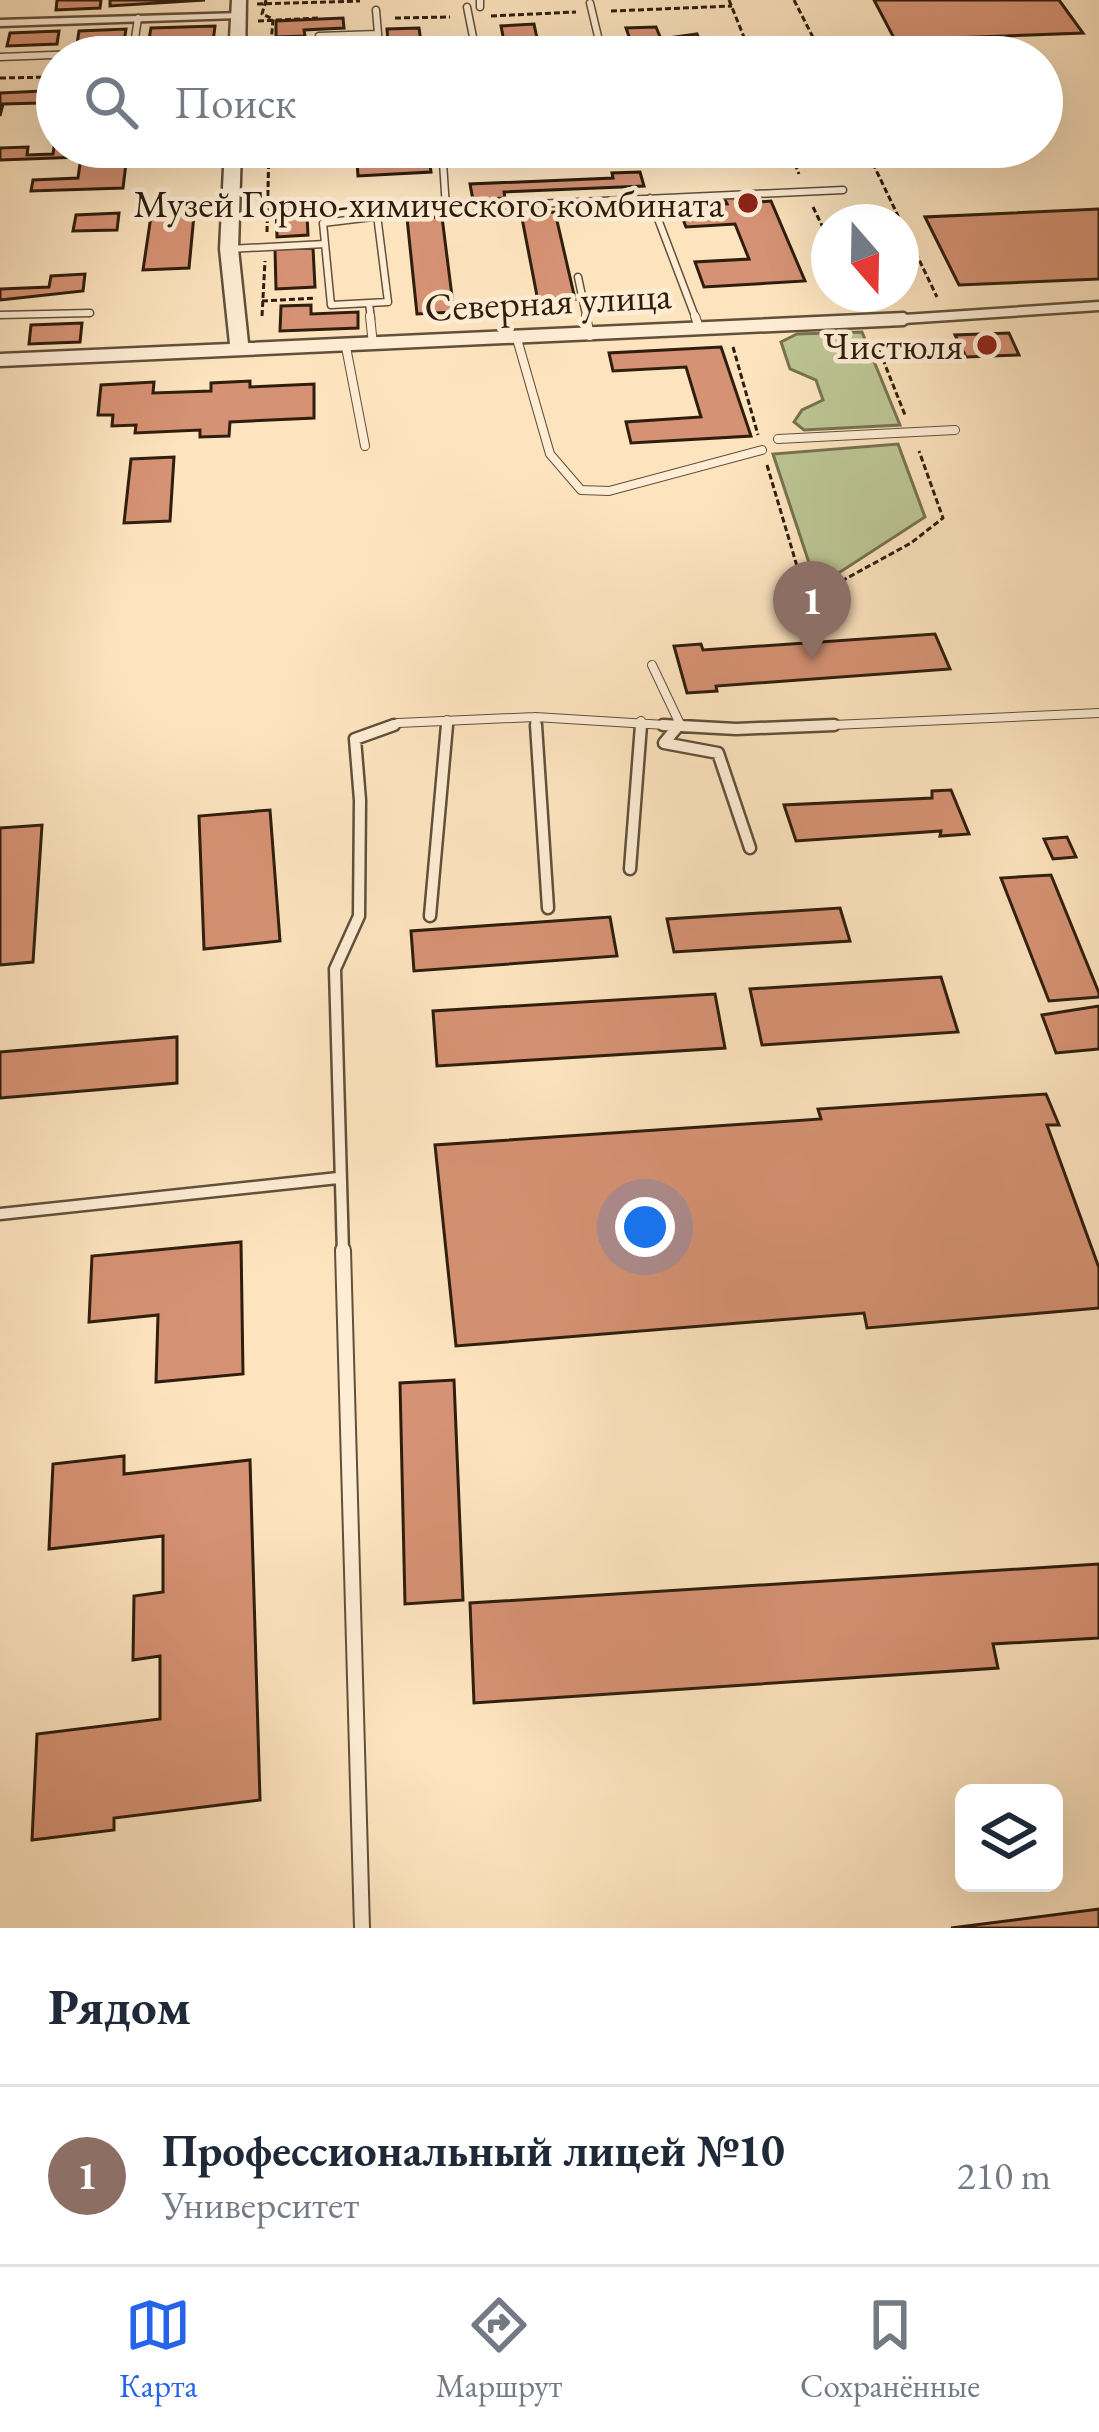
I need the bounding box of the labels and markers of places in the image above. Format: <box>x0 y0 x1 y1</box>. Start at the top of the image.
place label: Музей Горно-химического комбината <box>133 178 724 229</box>
marker: Музей Горно-химического комбината <box>735 190 761 216</box>
place label: Чистюля <box>823 320 963 371</box>
marker: Чистюля <box>974 332 1000 358</box>
pin: 1 <box>773 561 851 660</box>

